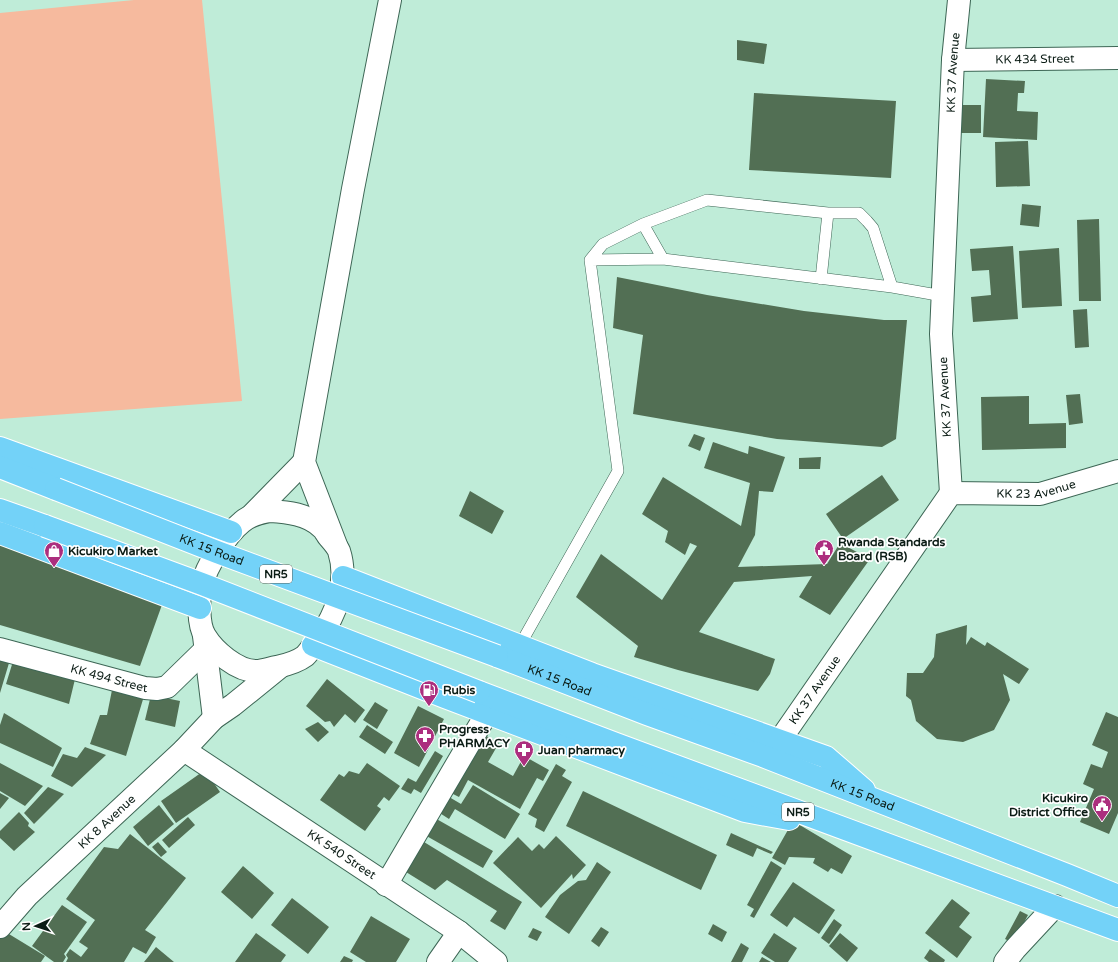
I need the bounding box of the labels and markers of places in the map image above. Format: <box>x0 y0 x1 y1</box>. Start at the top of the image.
place label: Rwanda Standards Board (RSB) <box>838 535 946 563</box>
public building icon: Rwanda Standards Board (RSB) <box>813 538 835 566</box>
shop icon: Kicukiro Market <box>43 540 65 568</box>
place label: Kicukiro Market <box>68 544 158 558</box>
fuel station icon: Rubis <box>418 679 440 707</box>
place label: Rubis <box>443 683 475 697</box>
place label: Progress PHARMACY <box>439 722 510 750</box>
pharmacy icon: Progress PHARMACY <box>414 725 436 753</box>
pharmacy icon: Juan pharmacy <box>513 739 535 767</box>
place label: Juan pharmacy <box>537 743 625 758</box>
place label: Kicukiro District Office <box>1009 791 1088 819</box>
public building icon: Kicukiro District Office <box>1091 794 1113 822</box>

